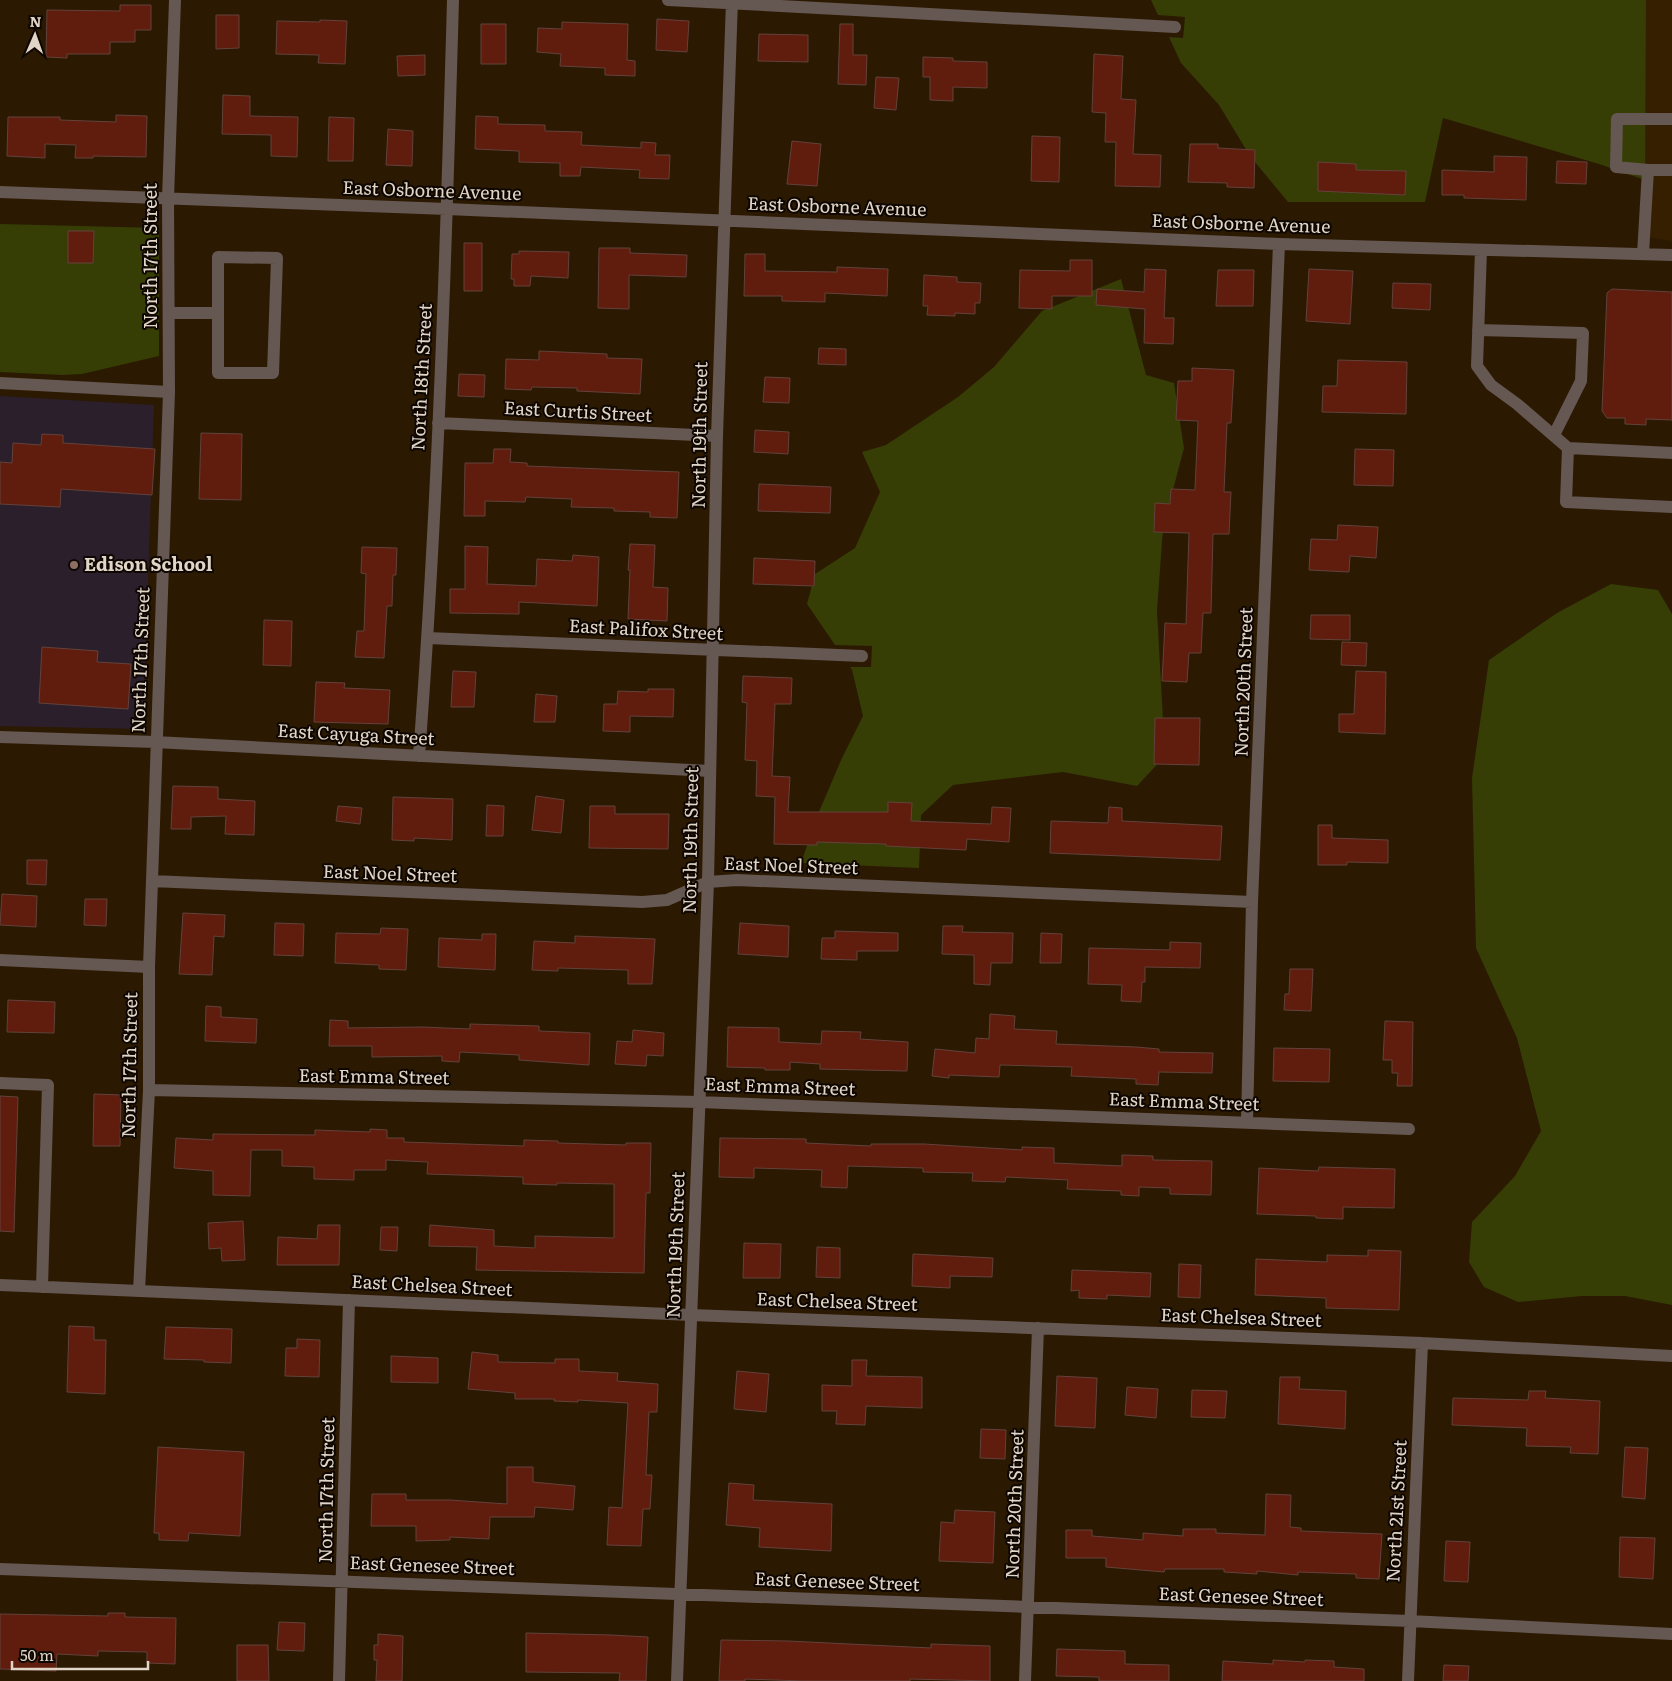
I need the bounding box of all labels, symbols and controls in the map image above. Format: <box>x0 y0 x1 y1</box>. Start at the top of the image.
north arrow <box>10 10 60 60</box>
text: N <box>29 11 42 31</box>
street label: East Osborne Avenue <box>342 173 522 206</box>
street label: North 17th Street <box>136 182 163 329</box>
street label: East Osborne Avenue <box>747 189 927 222</box>
street label: East Osborne Avenue <box>1151 206 1331 239</box>
street label: North 18th Street <box>403 302 438 451</box>
street label: North 19th Street <box>684 361 713 509</box>
street label: East Curtis Street <box>503 393 654 428</box>
place label: Edison School <box>84 550 213 577</box>
marker: Edison School <box>68 559 80 571</box>
street label: North 17th Street <box>123 586 156 733</box>
street label: North 20th Street <box>1226 606 1259 757</box>
street label: East Palifox Street <box>568 611 725 646</box>
street label: East Cayuga Street <box>277 716 436 751</box>
street label: North 19th Street <box>675 766 704 914</box>
street label: East Noel Street <box>723 849 860 880</box>
street label: East Noel Street <box>322 857 459 888</box>
street label: North 17th Street <box>114 991 143 1138</box>
street label: East Emma Street <box>298 1061 450 1090</box>
street label: East Emma Street <box>704 1069 857 1102</box>
street label: East Emma Street <box>1108 1084 1261 1117</box>
street label: North 19th Street <box>658 1170 691 1319</box>
street label: East Chelsea Street <box>351 1267 514 1302</box>
street label: East Chelsea Street <box>756 1284 919 1317</box>
street label: East Chelsea Street <box>1160 1300 1323 1333</box>
street label: North 17th Street <box>311 1416 340 1563</box>
street label: North 20th Street <box>997 1428 1030 1579</box>
street label: North 21st Street <box>1378 1438 1413 1583</box>
street label: East Genesee Street <box>349 1548 516 1581</box>
street label: East Genesee Street <box>754 1564 921 1597</box>
street label: East Genesee Street <box>1158 1579 1325 1612</box>
scale bar <box>12 1638 149 1670</box>
text: 50 m <box>20 1643 54 1666</box>

